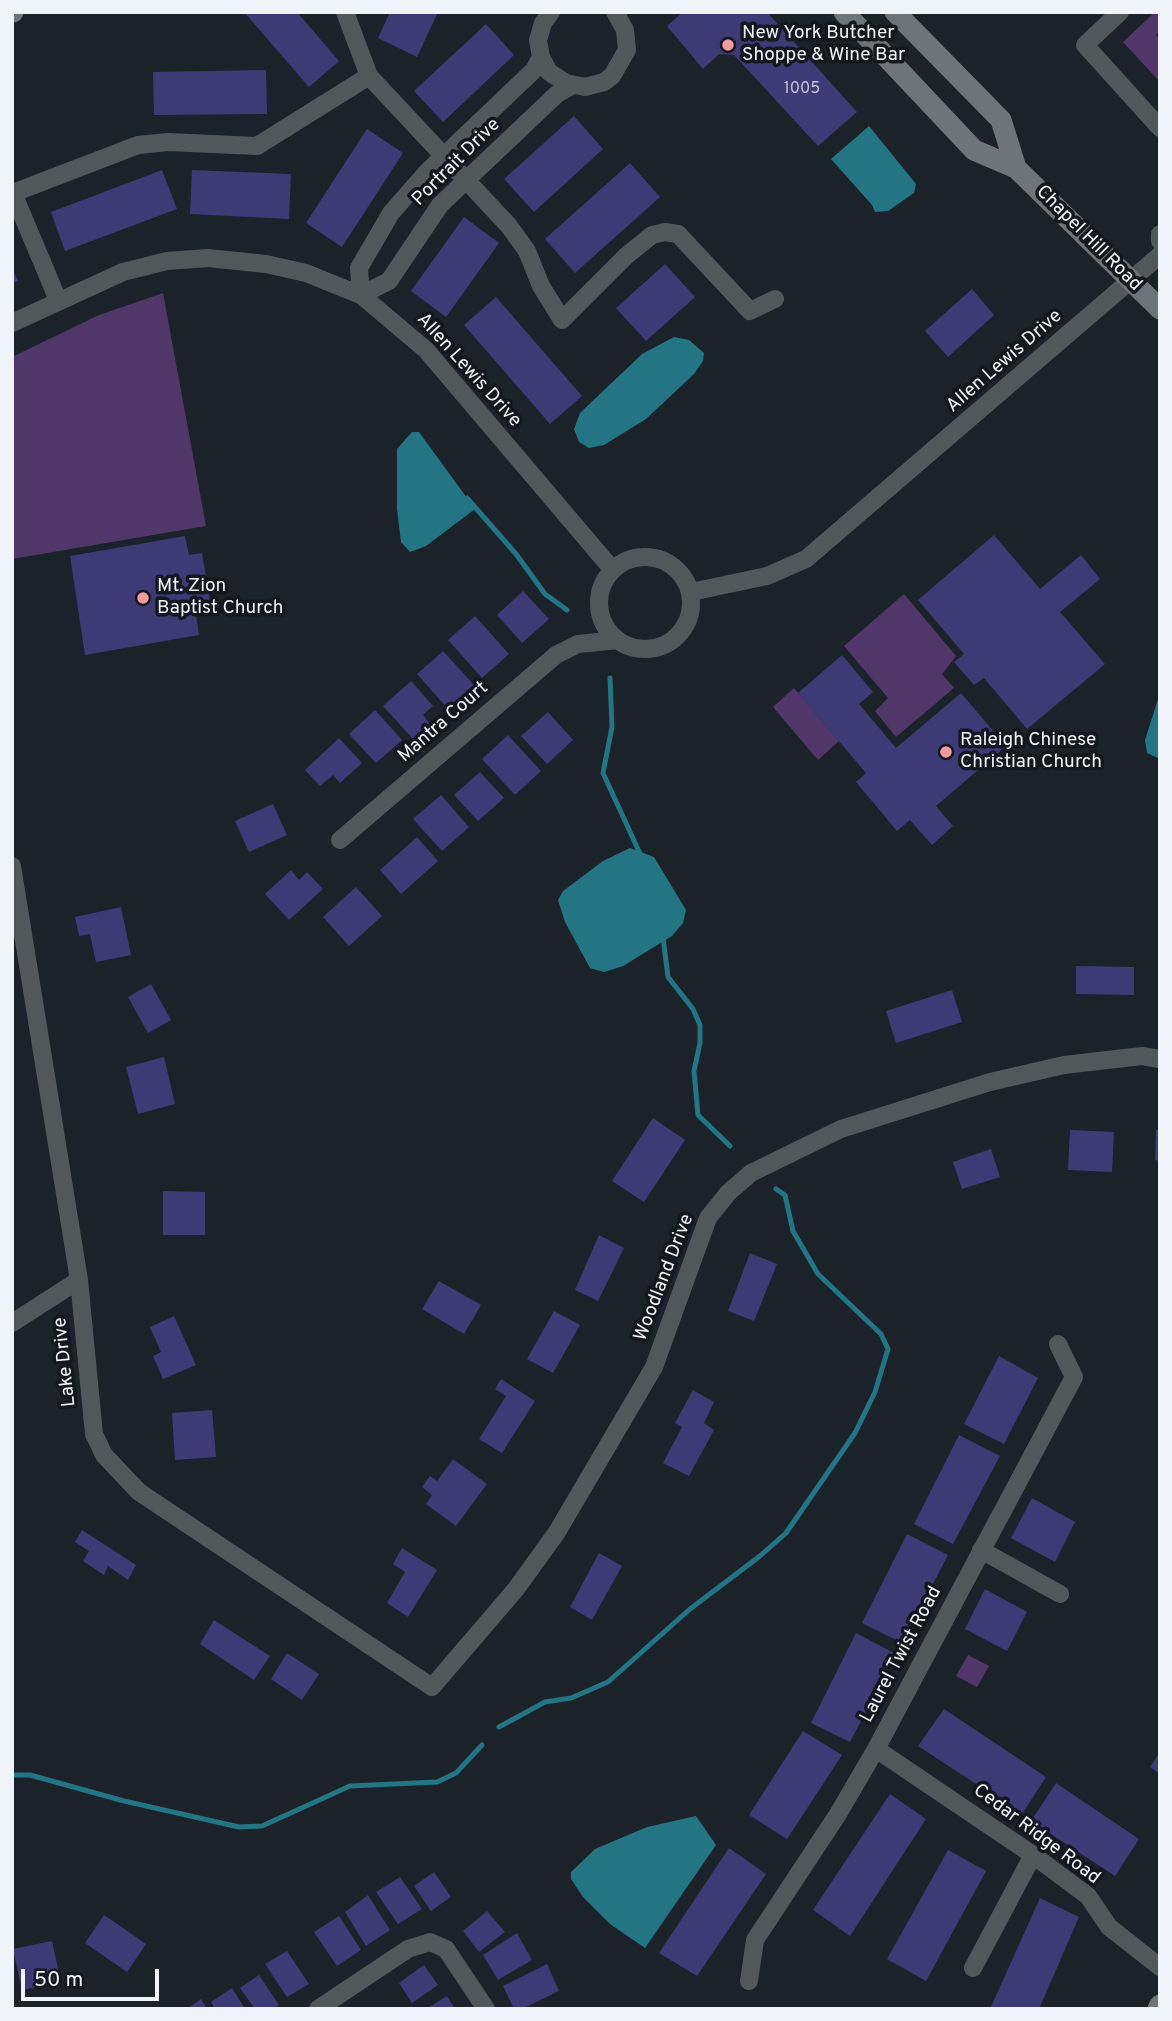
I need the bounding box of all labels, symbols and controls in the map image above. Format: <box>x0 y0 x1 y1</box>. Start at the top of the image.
place label: New York Butcher Shoppe & Wine Bar <box>742 23 905 67</box>
marker: New York Butcher Shoppe & Wine Bar <box>720 37 736 53</box>
house number: 1005 <box>784 80 820 100</box>
street label: Portrait Drive <box>408 114 506 212</box>
street label: Chapel Hill Road <box>1030 181 1146 297</box>
street label: Allen Lewis Drive <box>942 306 1068 418</box>
street label: Allen Lewis Drive <box>411 309 525 433</box>
place label: Mt. Zion Baptist Church <box>157 576 283 620</box>
marker: Mt. Zion Baptist Church <box>135 590 151 606</box>
street label: Mantra Court <box>394 678 494 768</box>
place label: Raleigh Chinese Christian Church <box>960 730 1102 774</box>
marker: Raleigh Chinese Christian Church <box>938 744 954 760</box>
street label: Woodland Drive <box>630 1211 700 1345</box>
street label: Lake Drive <box>50 1316 82 1408</box>
street label: Laurel Twist Road <box>856 1583 948 1727</box>
street label: Cedar Ridge Road <box>968 1780 1104 1890</box>
scale bar <box>24 1954 163 1998</box>
text: 50 m <box>34 1967 83 1994</box>

